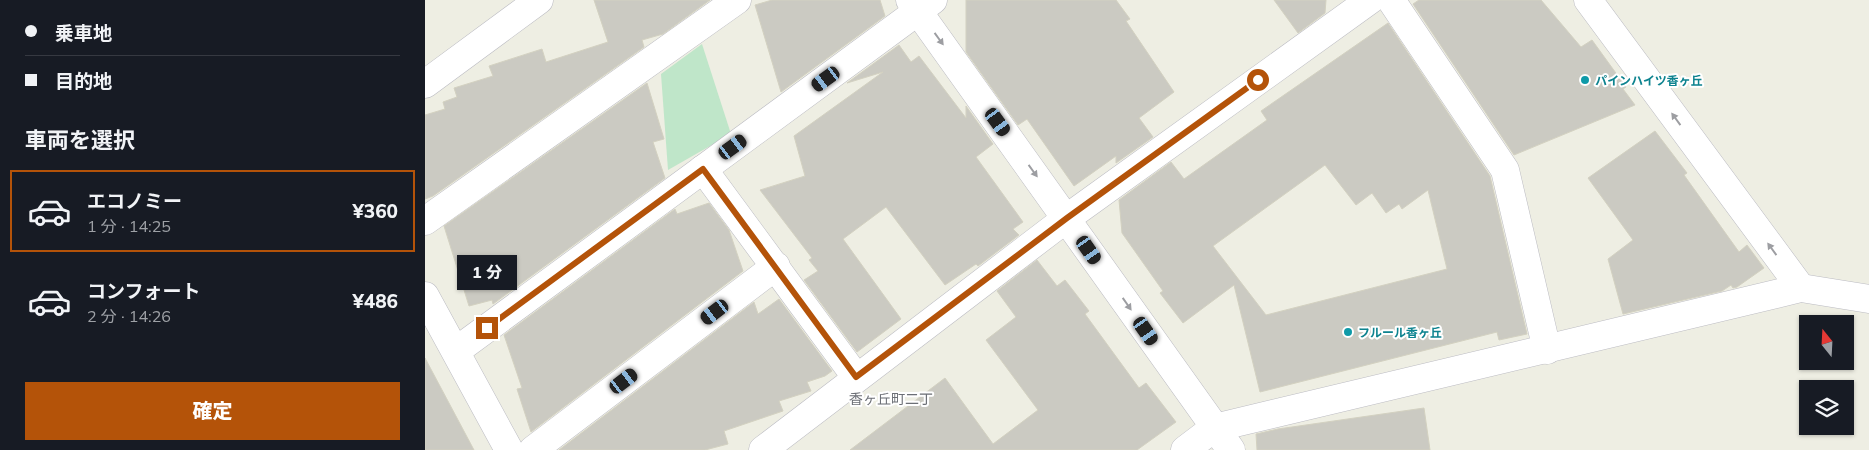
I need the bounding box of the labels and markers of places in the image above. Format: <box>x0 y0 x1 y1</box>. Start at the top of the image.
place label: パインハイツ香ヶ丘 <box>1595 73 1703 88</box>
marker: パインハイツ香ヶ丘 <box>1579 74 1591 86</box>
place label: フルール香ヶ丘 <box>1358 325 1442 340</box>
marker: フルール香ヶ丘 <box>1342 326 1354 338</box>

